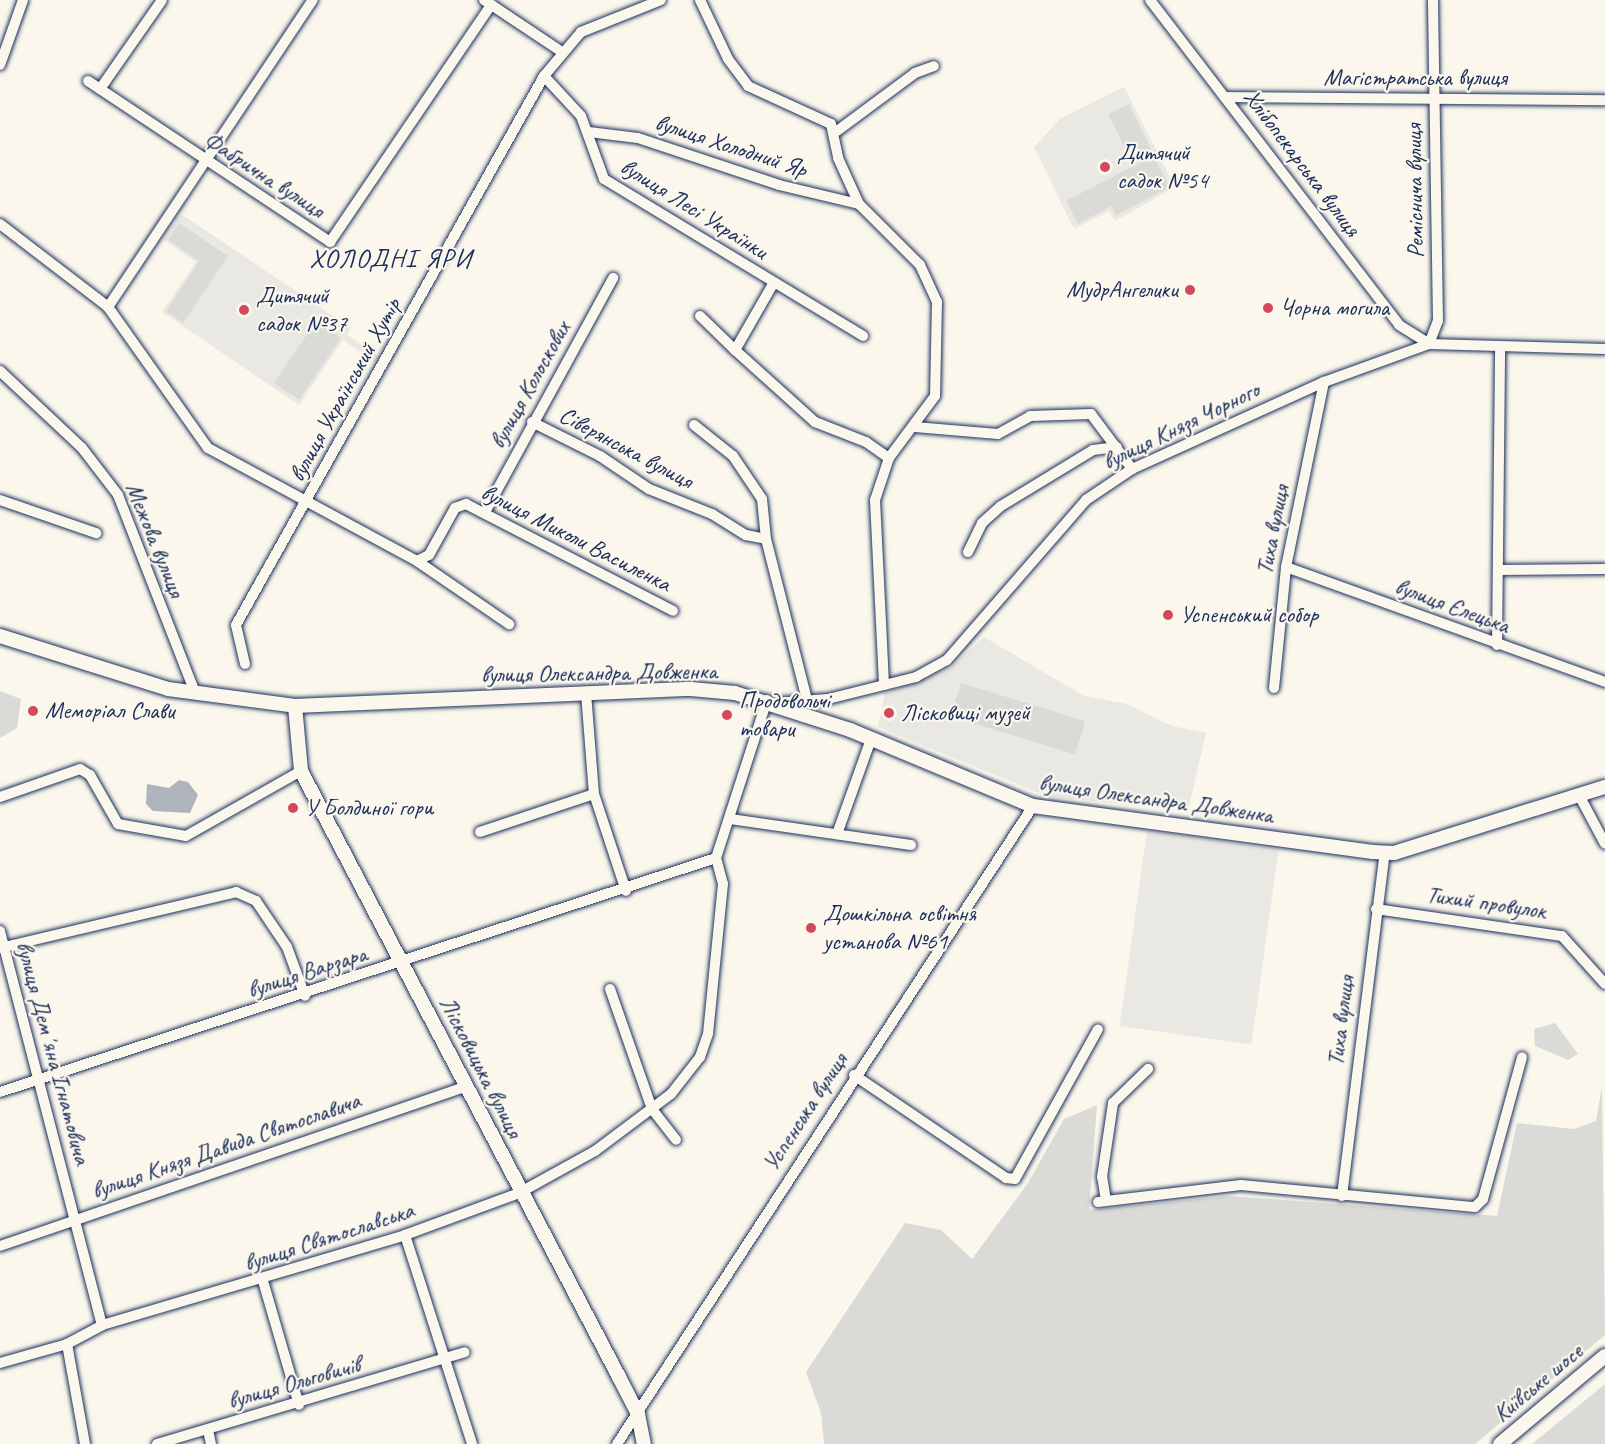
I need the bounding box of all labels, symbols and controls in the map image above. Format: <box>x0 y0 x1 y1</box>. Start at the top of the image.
street label: Магістратська вулиця <box>1323 64 1507 92</box>
street label: Хлібопекарська вулиця <box>1237 83 1367 243</box>
street label: вулиця Холодний Яр <box>652 108 810 184</box>
street label: Реміснича вулиця <box>1399 123 1431 259</box>
street label: Фабрична вулиця <box>199 126 329 224</box>
place label: Дитячий садок №54 <box>1117 139 1208 195</box>
street label: вулиця Лесі Українки <box>615 152 773 266</box>
marker: Дитячий садок №54 <box>1098 160 1112 174</box>
district label: ХОЛОДНІ ЯРИ <box>309 243 473 275</box>
place label: МудрАнгелики <box>1066 276 1178 304</box>
place label: Дитячий садок №37 <box>256 282 347 338</box>
marker: МудрАнгелики <box>1183 283 1197 297</box>
street label: вулиця Український Хутір <box>283 293 407 487</box>
place label: Чорна могила <box>1280 294 1392 322</box>
marker: Чорна могила <box>1261 301 1275 315</box>
marker: Дитячий садок №37 <box>237 303 251 317</box>
street label: вулиця Колоскових <box>483 316 577 454</box>
street label: вулиця Князя Чорного <box>1098 376 1264 476</box>
street label: Сіверянська вулиця <box>554 401 698 495</box>
street label: вулиця Миколи Василенка <box>477 478 675 598</box>
street label: Межова вулиця <box>119 479 191 601</box>
street label: Тиха вулиця <box>1250 482 1296 578</box>
street label: вулиця Єлецька <box>1391 572 1513 640</box>
place label: Успенський собор <box>1180 601 1318 629</box>
marker: Успенський собор <box>1161 608 1175 622</box>
street label: вулиця Олександра Довженка <box>481 657 717 689</box>
place label: Продовольчі товари <box>739 687 830 743</box>
place label: Меморіал Слави <box>45 697 178 725</box>
place label: Лісковиці музей <box>901 699 1030 727</box>
marker: Меморіал Слави <box>26 704 40 718</box>
marker: Лісковиці музей <box>882 706 896 720</box>
marker: Продовольчі товари <box>720 708 734 722</box>
street label: вулиця Олександра Довженка <box>1037 768 1275 830</box>
place label: У Болдиної гори <box>305 794 433 822</box>
marker: У Болдиної гори <box>286 801 300 815</box>
street label: Тихий провулок <box>1424 880 1548 926</box>
place label: Дошкільна освітня установа №61 <box>823 900 976 956</box>
marker: Дошкільна освітня установа №61 <box>804 921 818 935</box>
street label: вулиця Демʼяна Ігнатовича <box>9 938 97 1168</box>
street label: вулиця Варзара <box>244 939 370 1005</box>
street label: Тиха вулиця <box>1321 973 1361 1069</box>
street label: Лісковицька вулиця <box>433 992 529 1142</box>
street label: Успенська вулиця <box>756 1047 854 1177</box>
street label: вулиця Князя Давида Святославича <box>86 1086 366 1206</box>
street label: вулиця Святославська <box>240 1196 418 1278</box>
street label: Київське шосе <box>1487 1337 1589 1429</box>
street label: вулиця Ольговичів <box>224 1350 364 1416</box>

